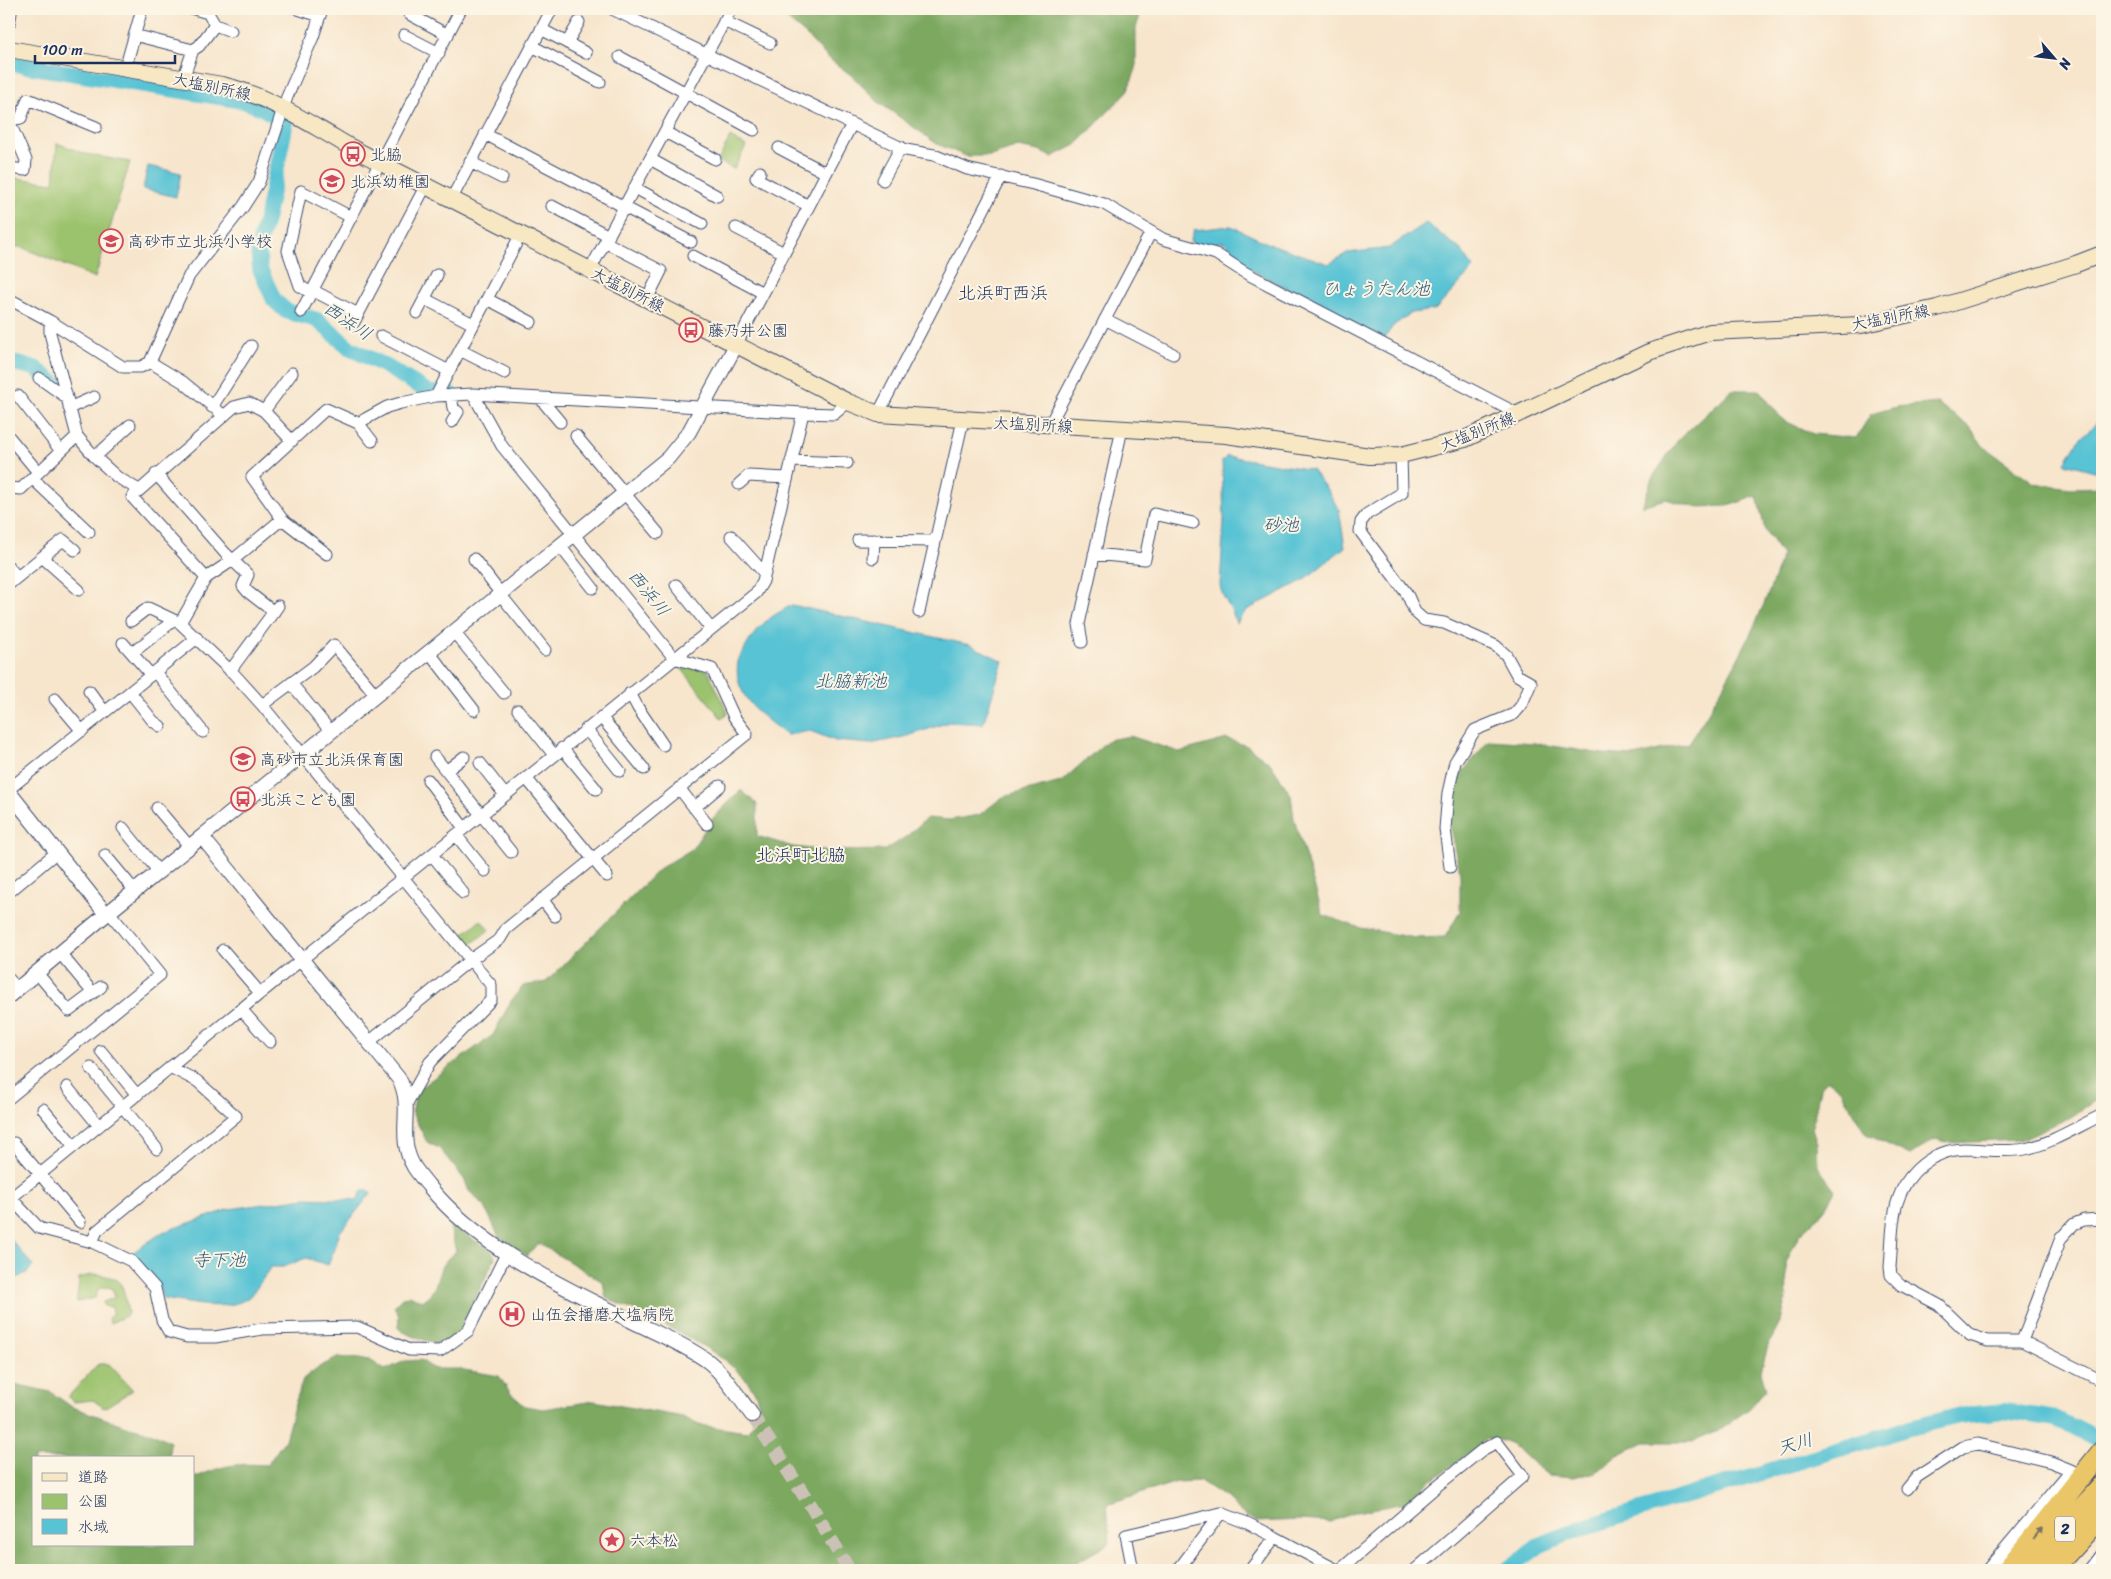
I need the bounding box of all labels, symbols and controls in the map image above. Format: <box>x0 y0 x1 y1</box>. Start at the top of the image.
scale bar <box>35 32 175 64</box>
north arrow <box>2028 32 2078 82</box>
text: 100 m <box>42 37 83 63</box>
text: N <box>2052 53 2079 74</box>
street label: 大塩別所線 <box>170 64 254 109</box>
place label: 北脇 <box>370 140 402 169</box>
bus stop icon: 北脇 <box>340 141 366 167</box>
place label: 北浜幼稚園 <box>350 167 430 196</box>
school or university icon: 北浜幼稚園 <box>319 168 345 194</box>
place label: 高砂市立北浜小学校 <box>128 227 272 256</box>
school or university icon: 高砂市立北浜小学校 <box>98 228 124 254</box>
street label: 大塩別所線 <box>586 258 670 321</box>
water label: ひょうたん池 <box>1322 273 1431 305</box>
district label: 北浜町西浜 <box>958 277 1048 309</box>
water label: 西浜川 <box>317 293 379 349</box>
street label: 大塩別所線 <box>1848 296 1932 339</box>
place label: 藤乃井公園 <box>708 316 788 345</box>
bus stop icon: 藤乃井公園 <box>678 317 704 343</box>
street label: 大塩別所線 <box>1435 403 1520 460</box>
street label: 大塩別所線 <box>992 408 1074 441</box>
water label: 砂池 <box>1263 509 1300 541</box>
water label: 西浜川 <box>620 562 678 624</box>
water label: 北脇新池 <box>815 665 888 697</box>
place label: 高砂市立北浜保育園 <box>260 745 404 774</box>
school or university icon: 高砂市立北浜保育園 <box>230 746 256 772</box>
place label: 北浜こども園 <box>260 785 356 814</box>
bus stop icon: 北浜こども園 <box>230 786 256 812</box>
district label: 北浜町北脇 <box>756 839 846 871</box>
water label: 寺下池 <box>192 1244 247 1276</box>
place label: 山伍会播磨大塩病院 <box>530 1300 674 1329</box>
hospital icon: 山伍会播磨大塩病院 <box>499 1301 525 1327</box>
water label: 天川 <box>1773 1423 1817 1465</box>
legend <box>32 1456 195 1546</box>
text: 道路 <box>78 1464 108 1490</box>
text: 公園 <box>78 1488 108 1514</box>
text: 水域 <box>78 1514 108 1540</box>
road number: 2 <box>2055 1516 2075 1542</box>
place label: 六本松 <box>630 1526 678 1555</box>
place icon: 六本松 <box>599 1527 625 1553</box>
one-way arrow <box>2033 1527 2044 1540</box>

